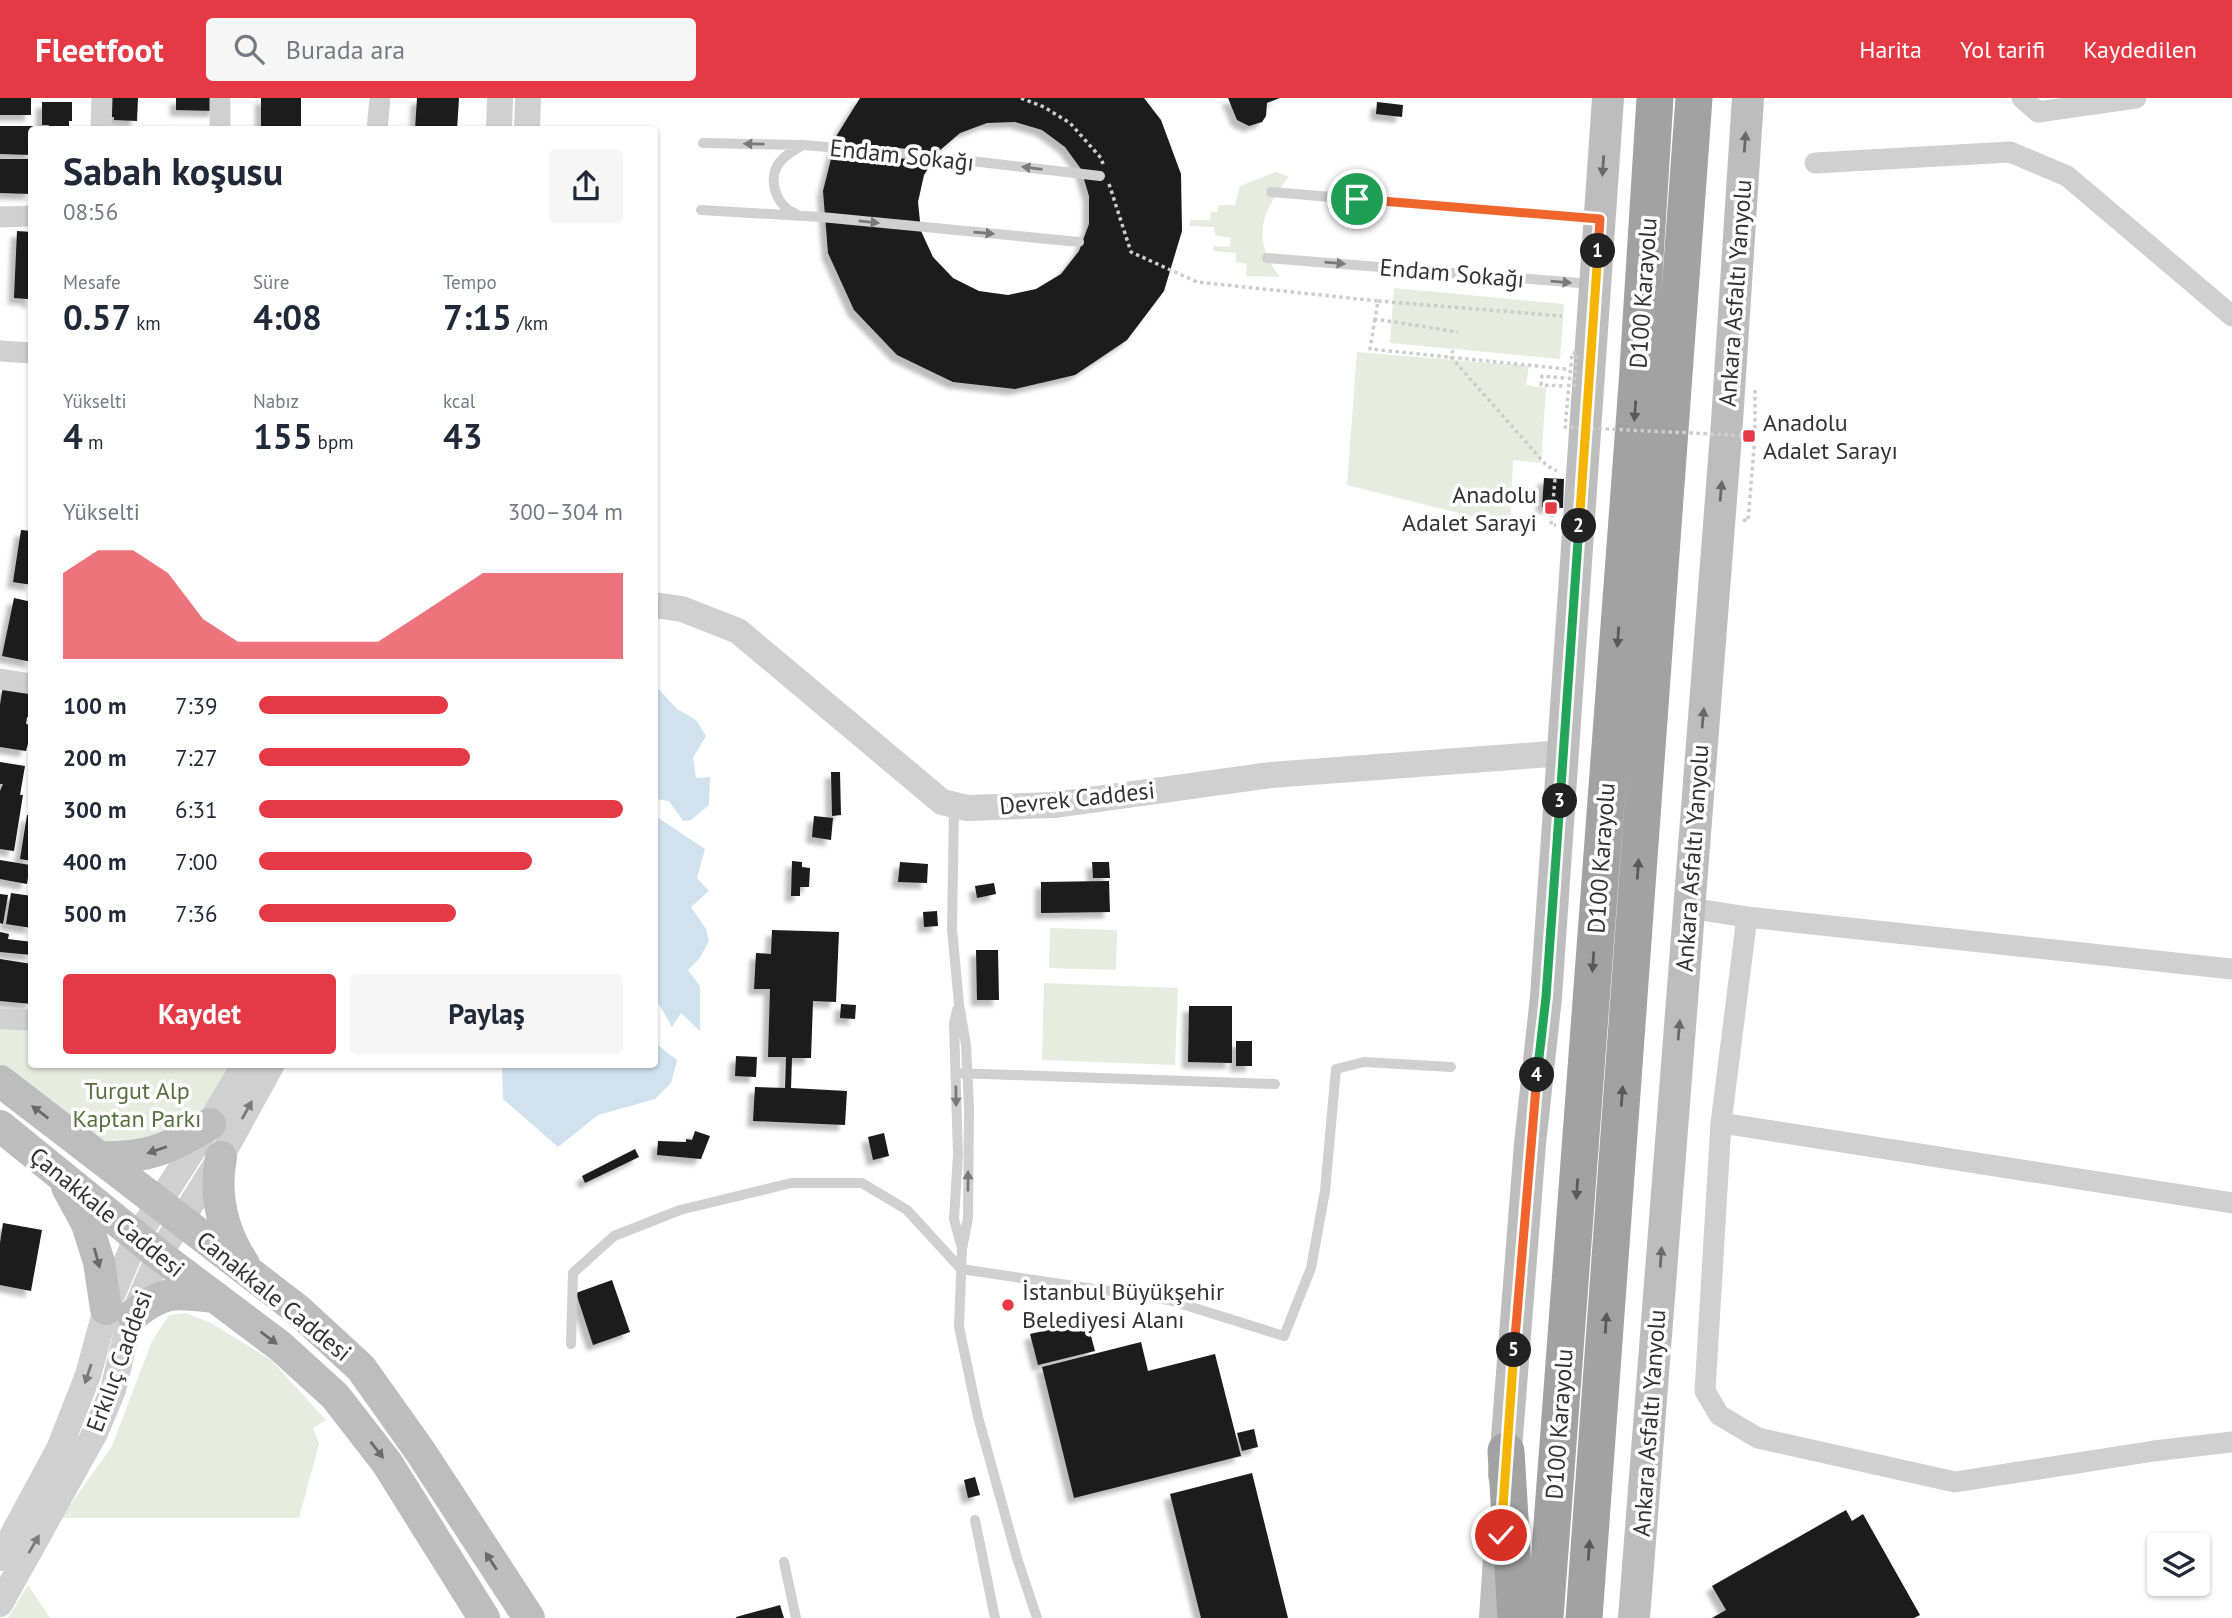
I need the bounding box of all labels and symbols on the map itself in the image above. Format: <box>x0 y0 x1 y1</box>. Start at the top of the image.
one-way arrow <box>1740 130 1751 152</box>
street label: Endam Sokağı <box>828 132 976 178</box>
one-way arrow <box>743 139 765 150</box>
one-way arrow <box>1597 155 1608 177</box>
one-way arrow <box>1021 163 1043 174</box>
pin <box>1327 169 1387 229</box>
street label: Ankara Asfaltı Yanyolu <box>1712 178 1758 408</box>
one-way arrow <box>858 217 880 228</box>
street label: D100 Karayolu <box>1622 217 1664 369</box>
one-way arrow <box>974 228 996 239</box>
pin: 1 <box>1580 234 1616 268</box>
street label: Endam Sokağı <box>1378 251 1526 295</box>
one-way arrow <box>1324 258 1346 269</box>
one-way arrow <box>1551 277 1573 288</box>
one-way arrow <box>1629 400 1640 422</box>
place label: Anadolu Adalet Sarayı <box>1763 407 1898 466</box>
marker: Anadolu Adalet Sarayı <box>1741 428 1757 444</box>
place label: Anadolu Adalet Sarayi <box>1402 479 1537 538</box>
one-way arrow <box>1716 480 1727 502</box>
marker: Anadolu Adalet Sarayi <box>1543 500 1559 516</box>
pin: 2 <box>1562 508 1596 544</box>
one-way arrow <box>1612 627 1623 649</box>
one-way arrow <box>1698 706 1709 728</box>
street label: Ankara Asfaltı Yanyolu <box>1669 743 1715 973</box>
street label: Devrek Caddesi <box>998 774 1156 822</box>
street label: D100 Karayolu <box>1580 782 1622 934</box>
pin: 3 <box>1542 784 1578 818</box>
one-way arrow <box>1633 858 1644 880</box>
one-way arrow <box>1588 951 1599 973</box>
one-way arrow <box>1674 1019 1685 1041</box>
pin: 4 <box>1520 1058 1554 1093</box>
park label: Turgut Alp Kaptan Parkı <box>73 1075 202 1134</box>
one-way arrow <box>1617 1085 1628 1107</box>
one-way arrow <box>951 1086 962 1108</box>
one-way arrow <box>240 1100 252 1120</box>
one-way arrow <box>32 1105 50 1120</box>
street label: Çanakkale Caddesi <box>23 1140 191 1284</box>
one-way arrow <box>147 1145 168 1156</box>
one-way arrow <box>962 1170 974 1192</box>
one-way arrow <box>1571 1178 1582 1200</box>
street label: Canakkale Caddesi <box>190 1224 358 1368</box>
one-way arrow <box>1656 1246 1667 1268</box>
one-way arrow <box>92 1247 103 1269</box>
place label: İstanbul Büyükşehir Belediyesi Alanı <box>1022 1276 1224 1335</box>
street label: Erkılıç Caddesi <box>79 1286 159 1436</box>
marker: İstanbul Büyükşehir Belediyesi Alanı <box>1000 1297 1016 1313</box>
street label: Ankara Asfaltı Yanyolu <box>1626 1308 1672 1538</box>
one-way arrow <box>1600 1312 1611 1334</box>
one-way arrow <box>260 1331 279 1345</box>
pin: 5 <box>1496 1332 1532 1368</box>
street label: D100 Karayolu <box>1538 1348 1580 1500</box>
one-way arrow <box>82 1364 92 1385</box>
one-way arrow <box>369 1440 384 1458</box>
pin <box>1471 1505 1531 1565</box>
one-way arrow <box>28 1535 40 1554</box>
one-way arrow <box>1584 1539 1595 1561</box>
one-way arrow <box>485 1551 498 1571</box>

